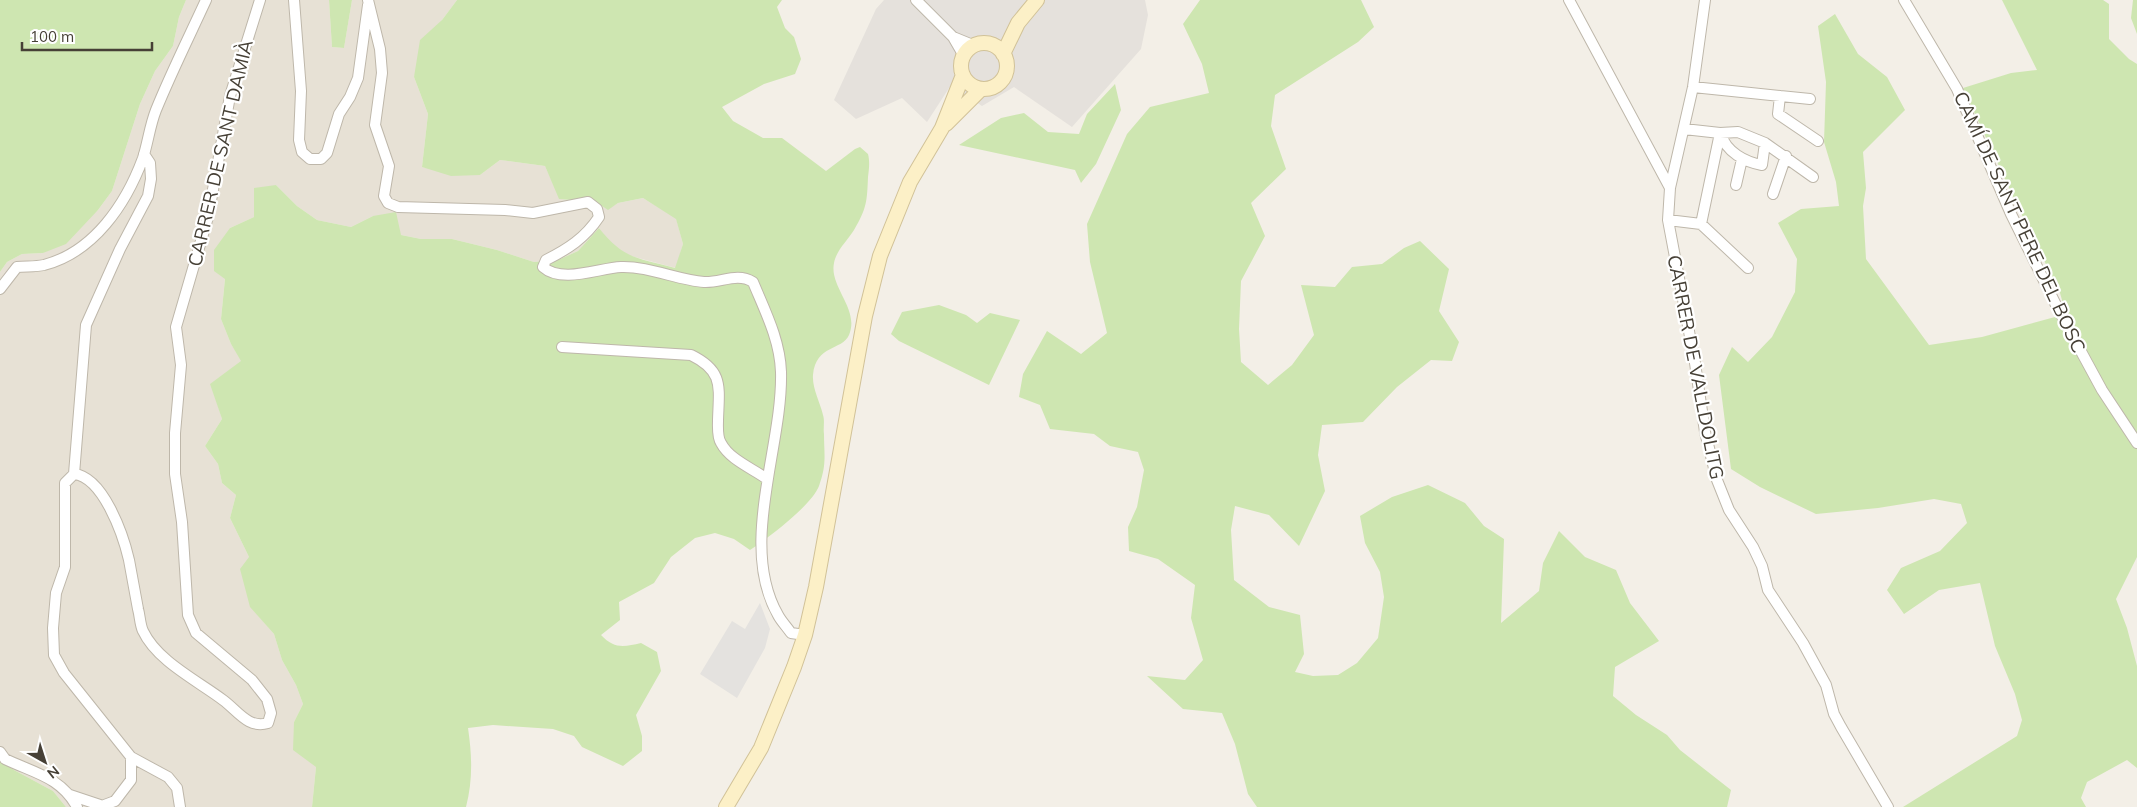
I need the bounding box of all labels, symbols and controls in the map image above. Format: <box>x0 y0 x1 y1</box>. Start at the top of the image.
scale bar <box>22 20 152 52</box>
text: 100 m <box>30 27 74 46</box>
street label: CARRER DE SANT DAMIÀ <box>182 37 258 269</box>
street label: CAMÍ DE SANT PERE DEL BOSC <box>1949 88 2091 356</box>
street label: CARRER DE VALLDOLITG <box>1662 253 1730 481</box>
north arrow <box>20 737 70 787</box>
text: N <box>43 762 63 782</box>

